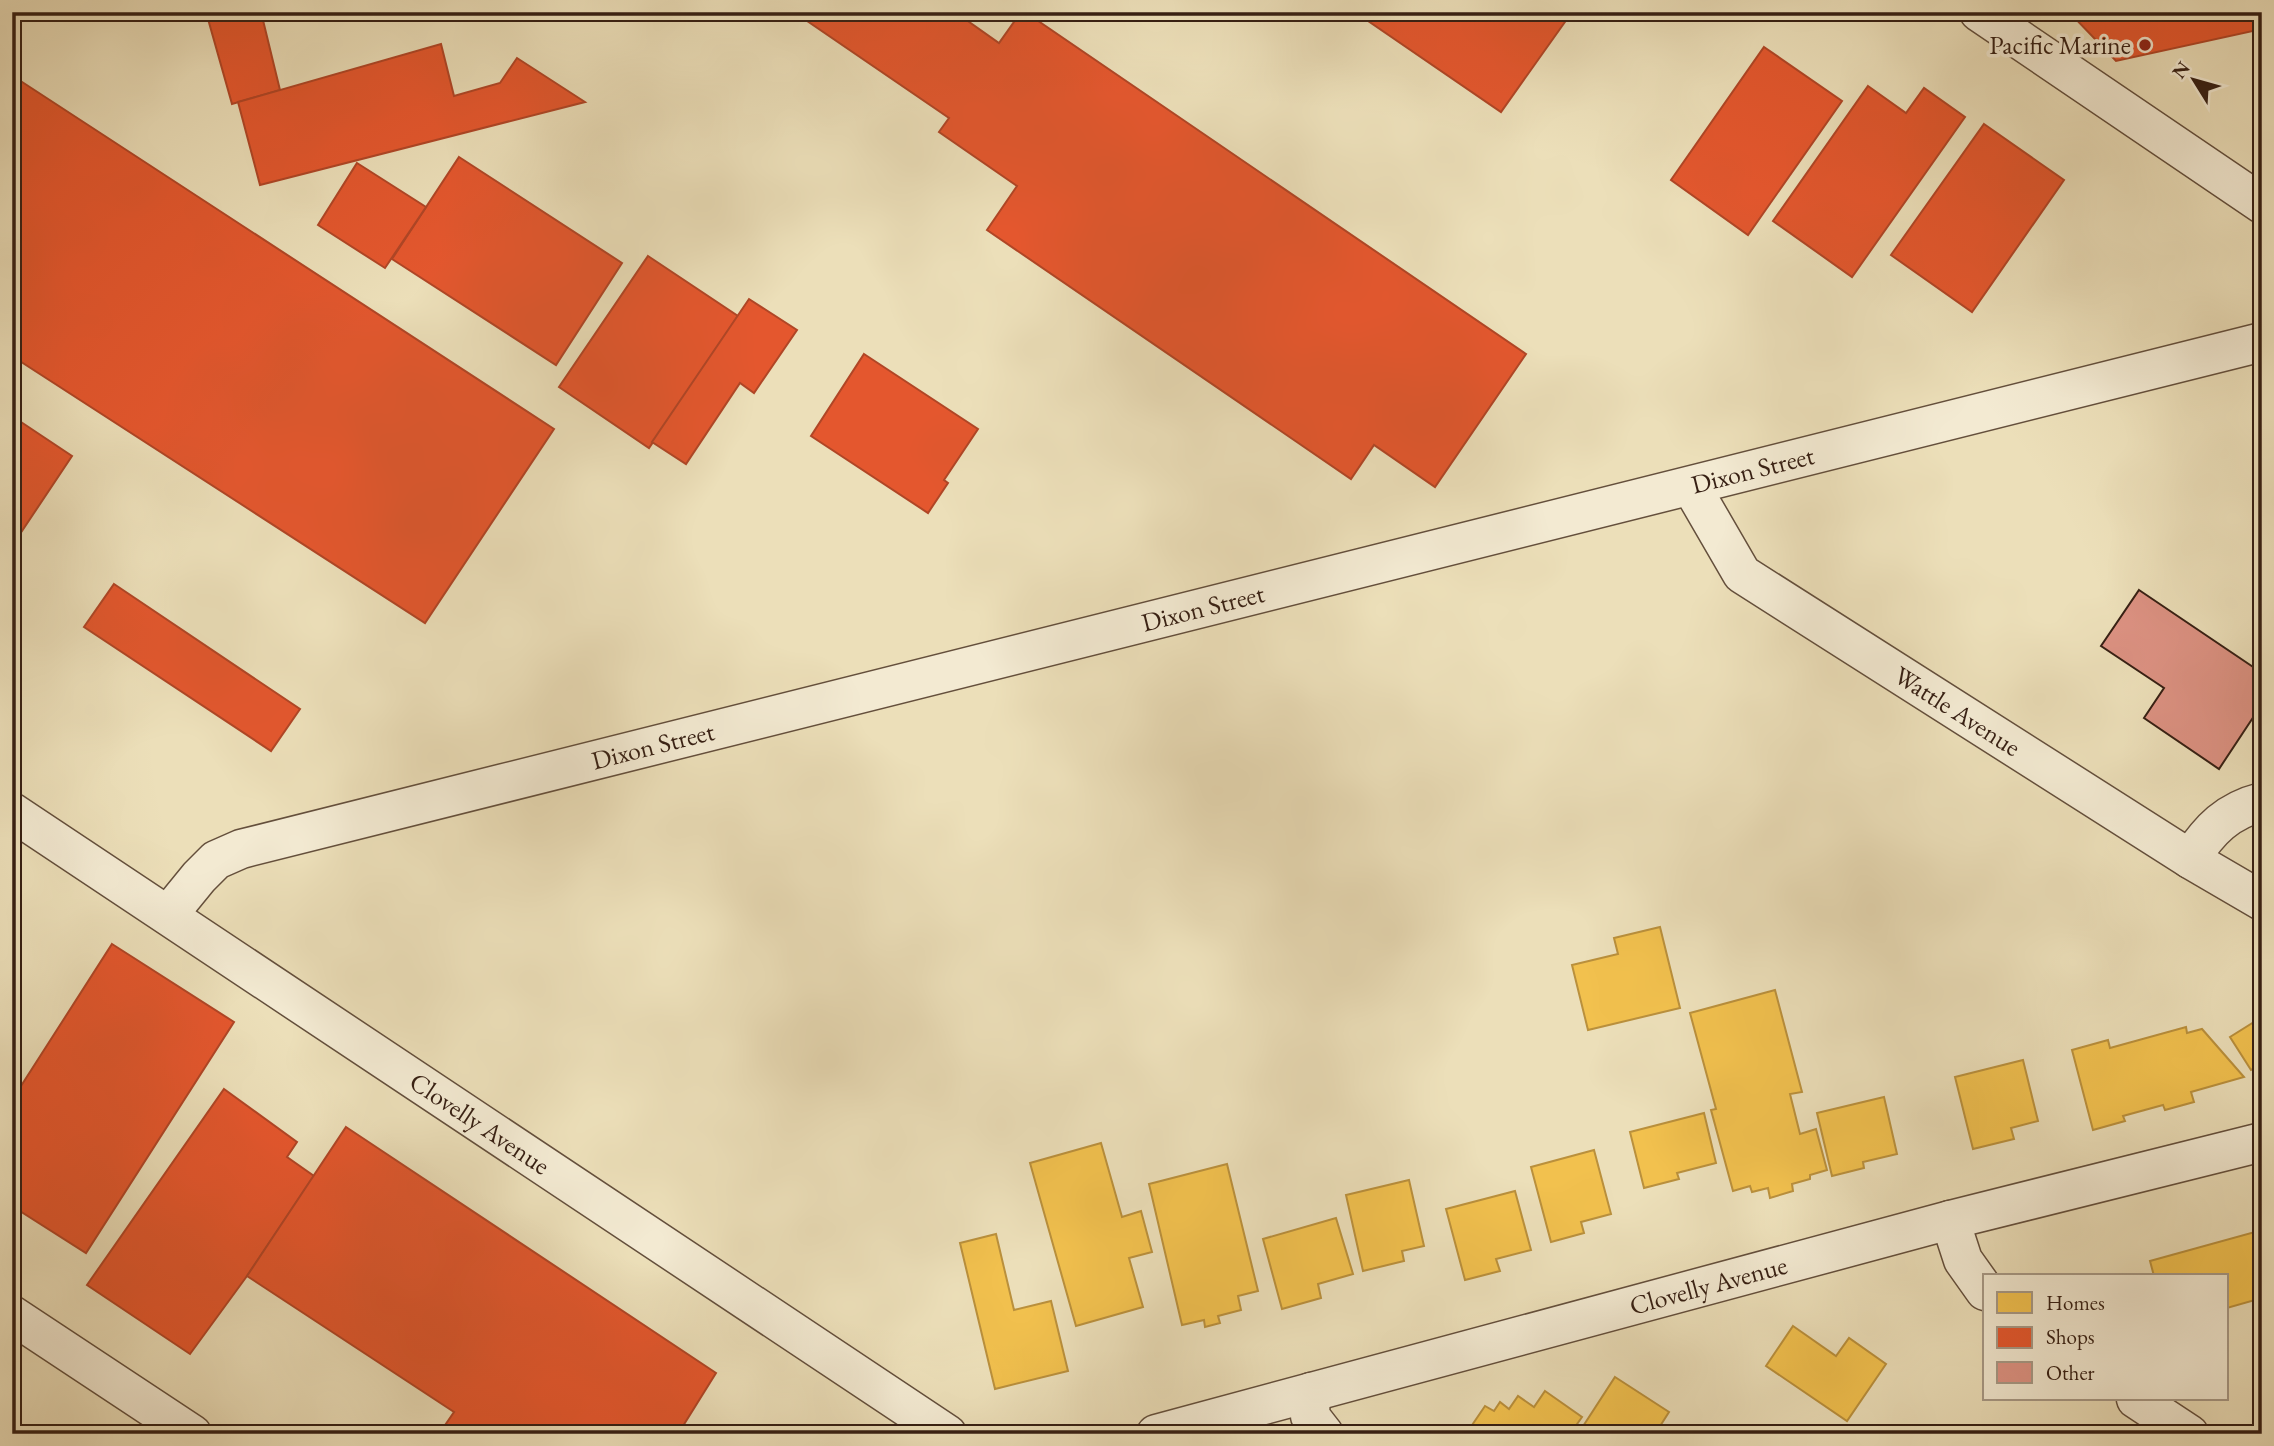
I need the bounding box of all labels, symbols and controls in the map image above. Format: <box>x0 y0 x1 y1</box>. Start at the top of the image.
place label: Pacific Marine <box>1989 28 2131 62</box>
marker: Pacific Marine <box>2137 37 2153 53</box>
north arrow <box>2158 46 2228 116</box>
text: N <box>2166 56 2196 84</box>
street label: Dixon Street <box>1688 438 1818 502</box>
street label: Dixon Street <box>1138 576 1268 639</box>
street label: Wattle Avenue <box>1887 658 2027 764</box>
street label: Dixon Street <box>588 714 718 777</box>
street label: Clovelly Avenue <box>403 1064 557 1182</box>
street label: Clovelly Avenue <box>1626 1248 1791 1323</box>
legend <box>1983 1274 2228 1400</box>
text: Homes <box>2046 1289 2105 1316</box>
text: Shops <box>2046 1323 2095 1350</box>
text: Other <box>2046 1359 2095 1386</box>

